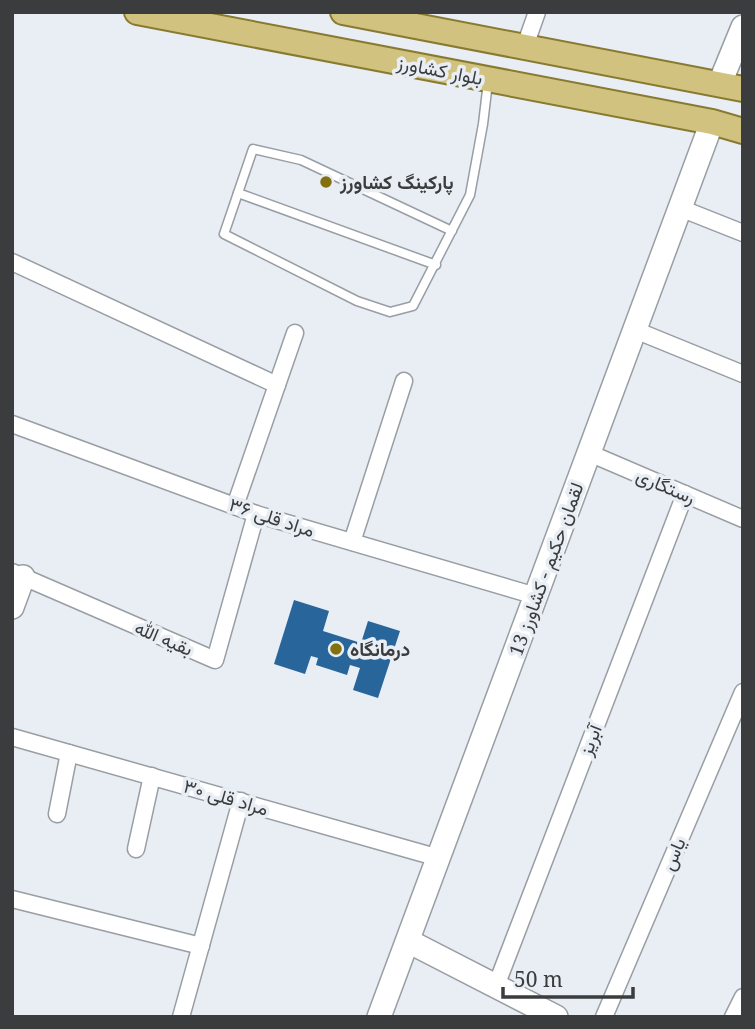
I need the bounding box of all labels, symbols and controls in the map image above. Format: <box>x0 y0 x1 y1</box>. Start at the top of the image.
street label: بلوار کشاورز <box>394 49 485 91</box>
place label: پارکینگ کشاورز <box>339 169 454 196</box>
marker: پارکینگ کشاورز <box>318 174 334 190</box>
street label: رستگاری <box>632 462 700 510</box>
street label: لقمان حکیم - کشاورز 13 <box>503 479 589 659</box>
street label: مراد قلی ۳۶ <box>226 491 318 543</box>
street label: بقیه الله <box>131 614 197 662</box>
place label: درمانگاه <box>350 636 410 662</box>
marker: درمانگاه <box>328 641 344 657</box>
street label: آبریز <box>572 719 608 760</box>
street label: مراد قلی ۳۰ <box>181 772 271 822</box>
street label: یاس <box>655 834 691 874</box>
scale bar <box>503 956 632 1000</box>
text: 50 m <box>514 965 563 993</box>

